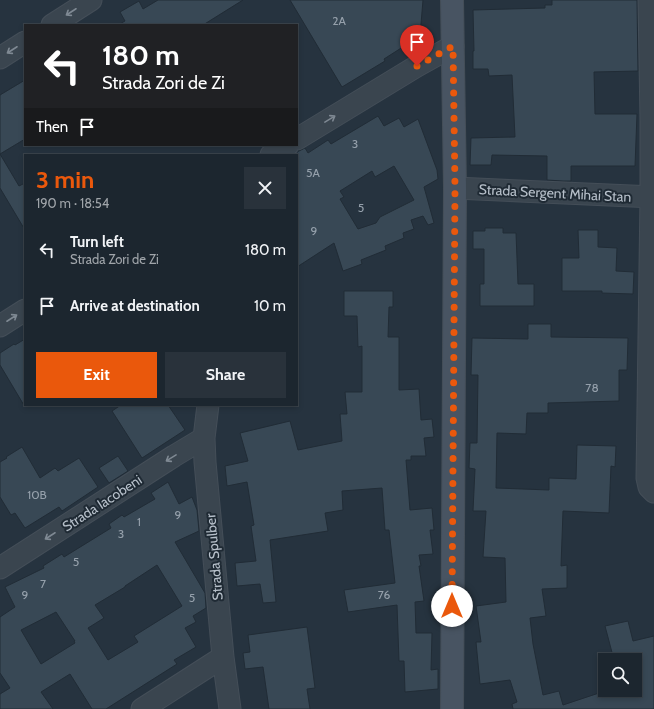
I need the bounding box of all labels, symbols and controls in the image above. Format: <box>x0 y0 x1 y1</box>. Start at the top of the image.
one-way arrow <box>65 9 77 17</box>
house number: 2A <box>332 13 346 28</box>
pin <box>400 25 434 66</box>
icon: arrive <box>406 31 428 53</box>
text: 180 m <box>102 38 180 72</box>
icon: left <box>36 40 88 92</box>
one-way arrow <box>7 46 18 54</box>
text: Strada Zori de Zi <box>102 72 225 94</box>
one-way arrow <box>324 115 335 123</box>
icon: arrive <box>76 116 98 138</box>
text: Then <box>36 118 68 136</box>
house number: 3 <box>352 136 358 151</box>
text: 3 min <box>36 165 94 194</box>
house number: 5A <box>306 165 321 180</box>
button: close <box>244 167 286 209</box>
street label: Strada Sergent Mihai Stan <box>478 180 632 206</box>
text: 190 m · 18:54 <box>36 195 109 211</box>
house number: 5 <box>358 200 364 215</box>
house number: 9 <box>311 223 318 238</box>
text: Turn left <box>70 233 124 251</box>
icon: left <box>36 239 58 261</box>
text: 180 m <box>245 241 286 259</box>
text: Strada Zori de Zi <box>70 251 159 267</box>
icon: arrive <box>36 295 58 317</box>
text: Arrive at destination <box>70 297 200 315</box>
text: 10 m <box>254 297 286 315</box>
one-way arrow <box>7 314 18 322</box>
button: Exit <box>36 352 157 398</box>
button: Share <box>165 352 286 398</box>
house number: 78 <box>585 380 599 395</box>
one-way arrow <box>166 454 177 462</box>
street label: Strada Iacobeni <box>59 471 145 535</box>
house number: 10B <box>27 487 47 502</box>
house number: 9 <box>175 507 182 522</box>
street label: Strada Spulber <box>201 512 227 601</box>
house number: 1 <box>137 514 141 529</box>
house number: 3 <box>118 526 124 541</box>
one-way arrow <box>45 532 56 540</box>
house number: 5 <box>73 554 79 569</box>
house number: 7 <box>40 576 46 591</box>
position arrow <box>431 585 473 627</box>
house number: 9 <box>22 587 29 602</box>
house number: 76 <box>378 587 390 602</box>
house number: 5 <box>189 590 195 605</box>
map controls <box>598 653 642 697</box>
button: search <box>598 653 642 697</box>

